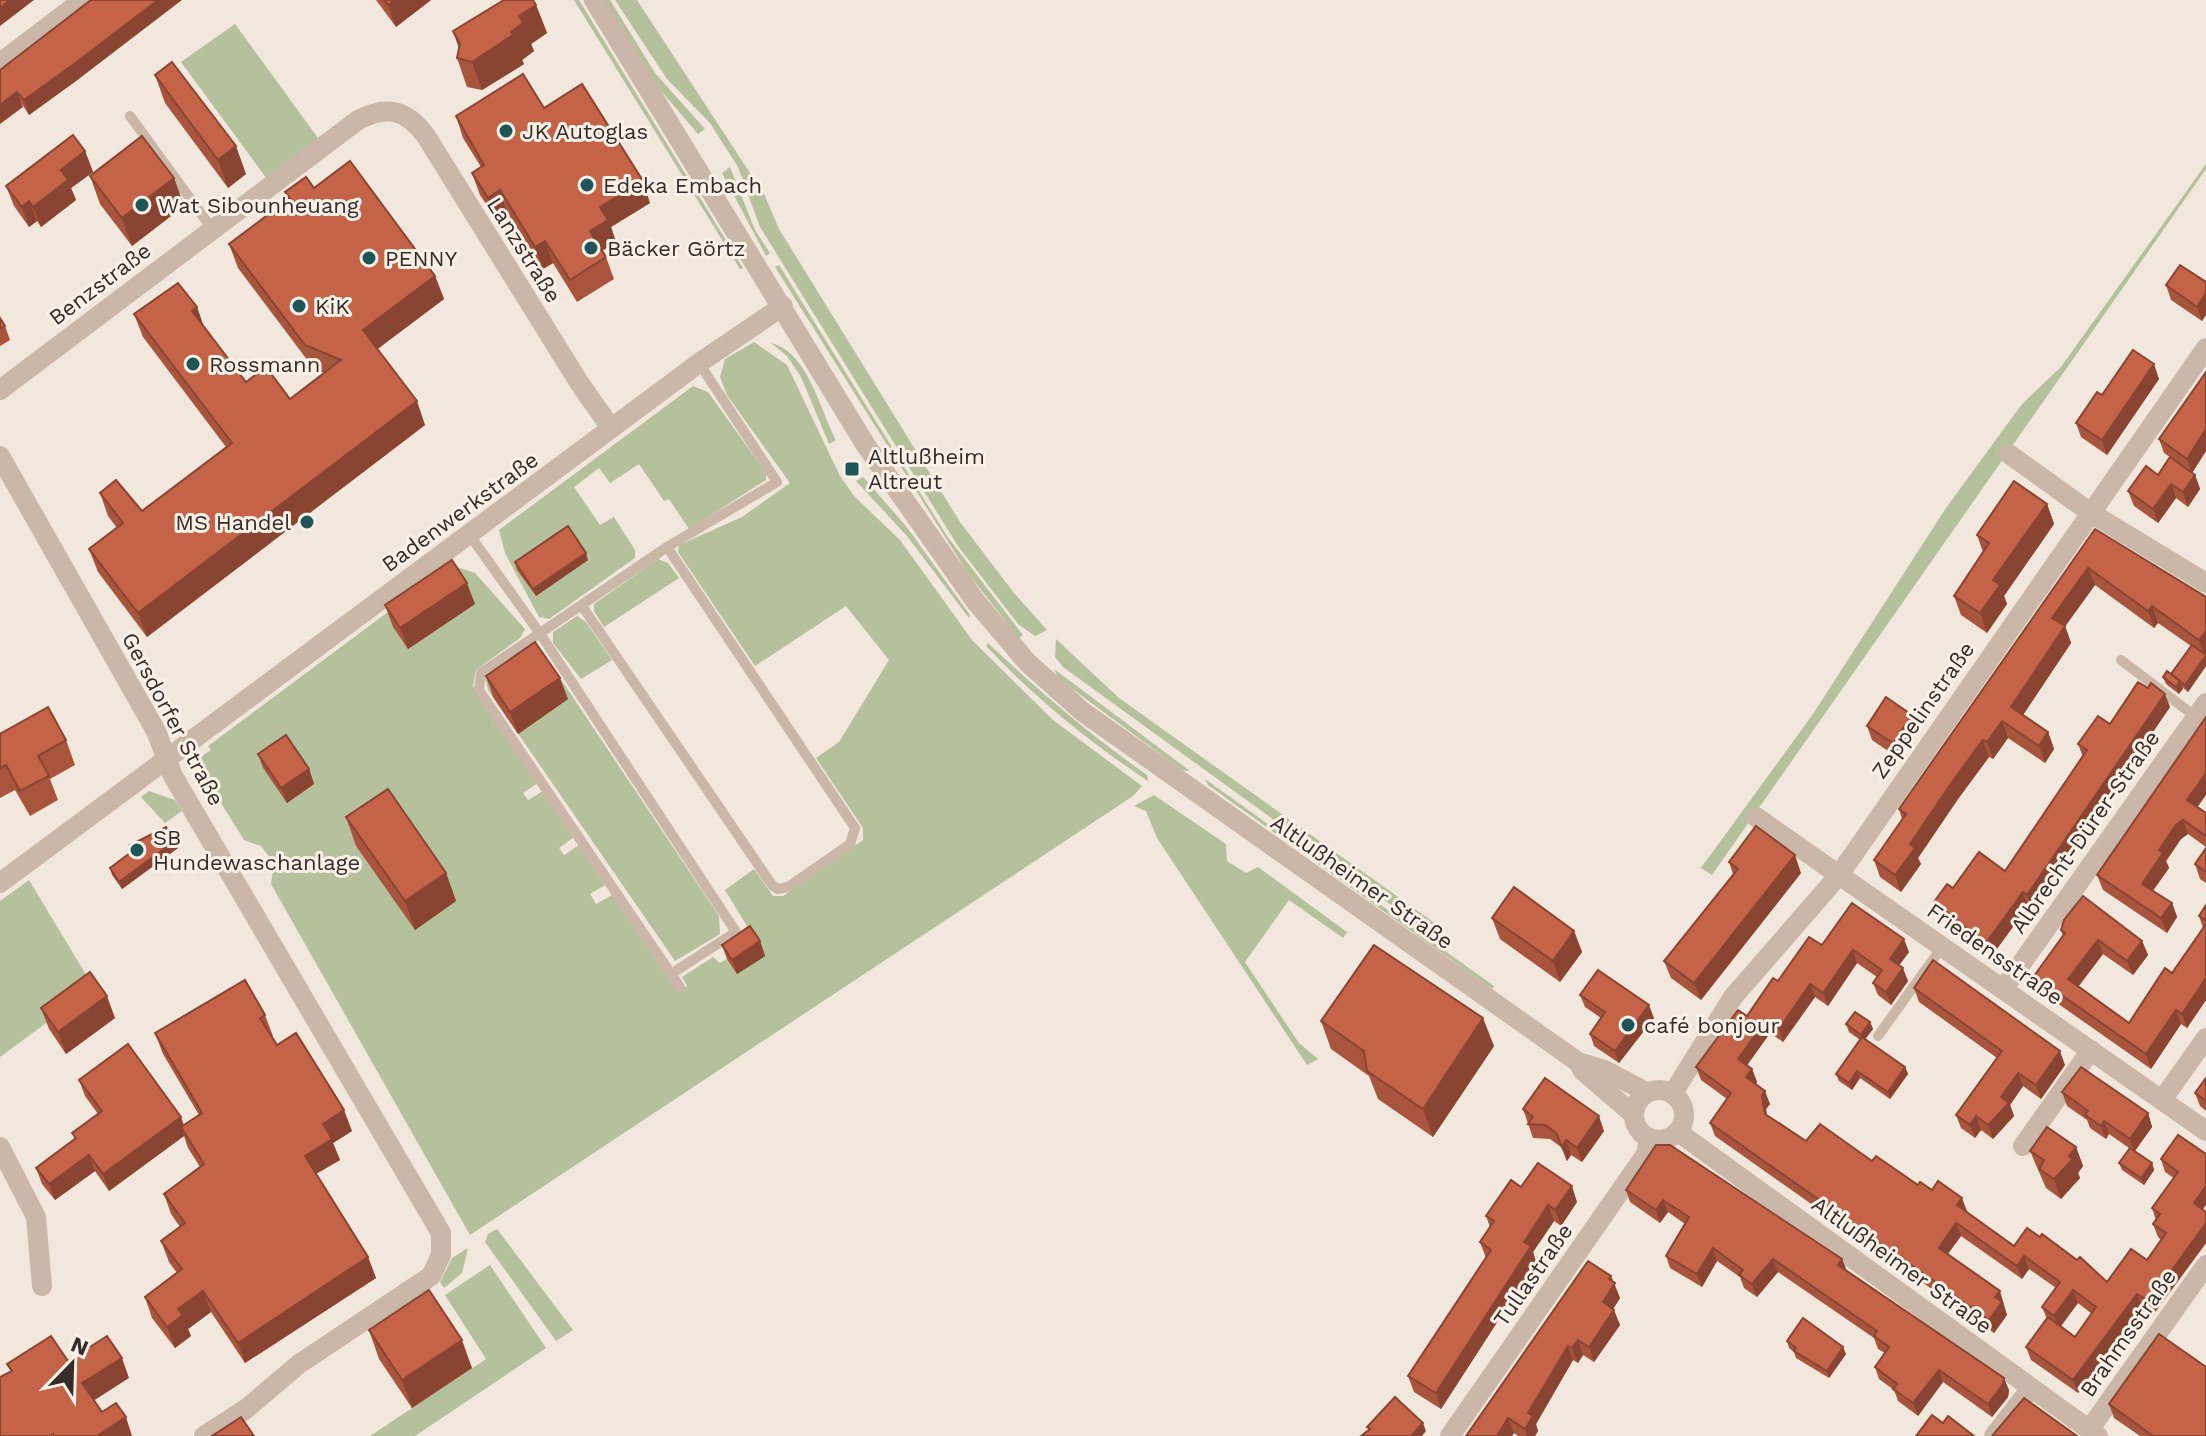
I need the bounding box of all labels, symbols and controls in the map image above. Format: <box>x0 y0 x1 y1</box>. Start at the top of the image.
place label: JK Autoglas <box>522 119 648 144</box>
marker: JK Autoglas <box>497 122 515 140</box>
place label: Edeka Embach <box>603 173 762 198</box>
marker: Edeka Embach <box>578 176 596 194</box>
place label: Wat Sibounheuang <box>158 193 359 218</box>
street label: Lanzstraße <box>482 193 566 307</box>
marker: Wat Sibounheuang <box>133 196 151 214</box>
place label: Bäcker Görtz <box>607 236 745 261</box>
street label: Benzstraße <box>44 238 156 330</box>
marker: Bäcker Görtz <box>582 239 600 257</box>
place label: PENNY <box>385 246 458 271</box>
marker: PENNY <box>360 249 378 267</box>
place label: KiK <box>315 294 350 319</box>
marker: KiK <box>290 297 308 315</box>
place label: Rossmann <box>209 352 320 377</box>
marker: Rossmann <box>184 355 202 373</box>
place label: Altlußheim Altreut <box>868 444 985 494</box>
street label: Badenwerkstraße <box>377 447 543 577</box>
marker: Altlußheim Altreut <box>843 460 861 478</box>
place label: MS Handel <box>175 510 291 535</box>
marker: MS Handel <box>298 513 316 531</box>
street label: Gersdorfer Straße <box>117 628 229 810</box>
street label: Zeppelinstraße <box>1867 637 1979 783</box>
street label: Albrecht-Dürer-Straße <box>2005 726 2165 938</box>
street label: Altlußheimer Straße <box>1266 810 1458 954</box>
place label: SB Hundewaschanlage <box>153 825 360 875</box>
marker: SB Hundewaschanlage <box>128 841 146 859</box>
street label: Friedensstraße <box>1922 898 2068 1010</box>
place label: café bonjour <box>1644 1013 1779 1038</box>
marker: café bonjour <box>1619 1016 1637 1034</box>
street label: Altlußheimer Straße <box>1807 1191 1997 1339</box>
street label: Tullastraße <box>1488 1219 1578 1331</box>
street label: Brahmsstraße <box>2075 1264 2181 1402</box>
north arrow <box>32 1324 112 1404</box>
text: N <box>67 1331 92 1361</box>

